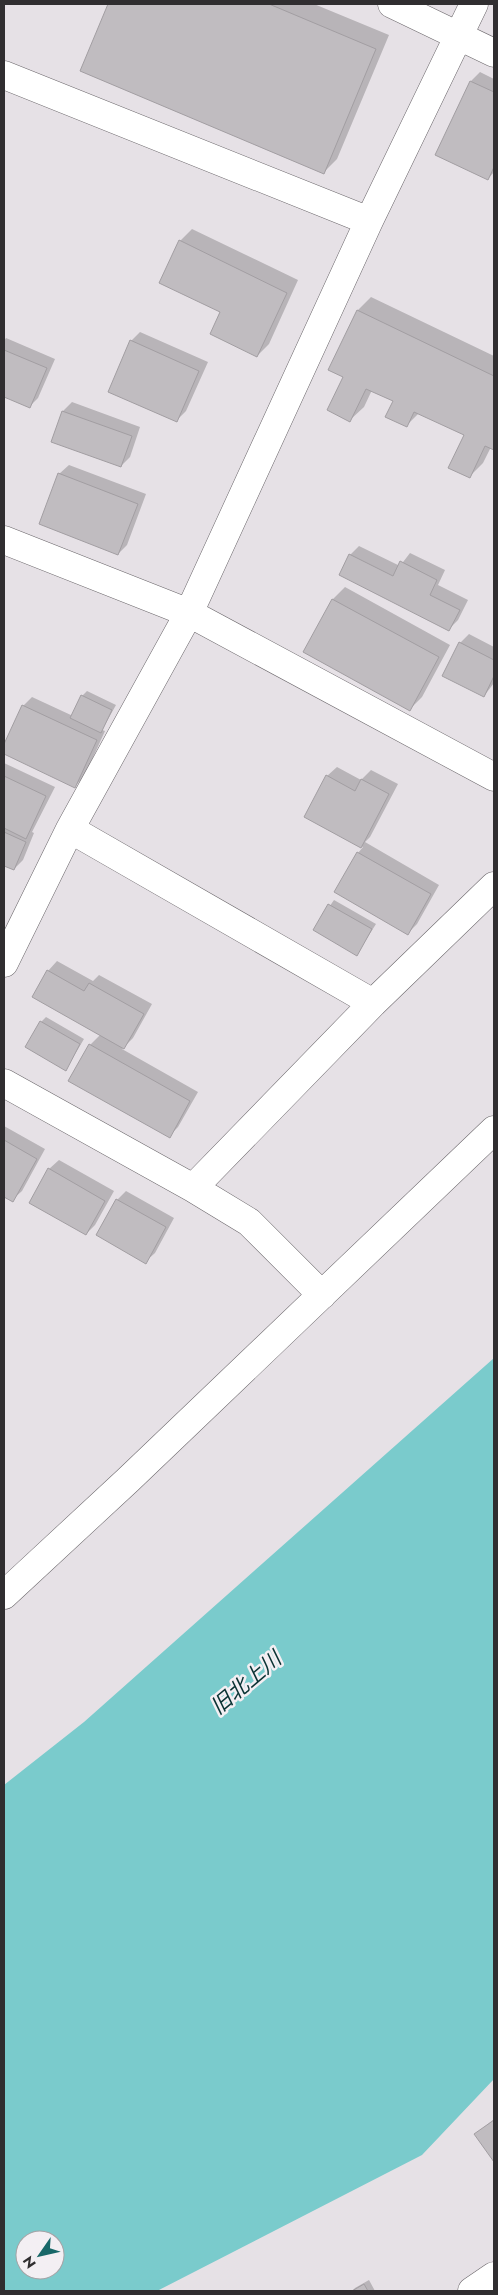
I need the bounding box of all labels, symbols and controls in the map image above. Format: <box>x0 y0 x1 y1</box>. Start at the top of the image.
water label: 旧北上川 <box>204 1643 289 1721</box>
north arrow <box>15 2230 65 2280</box>
text: N <box>18 2252 41 2272</box>

